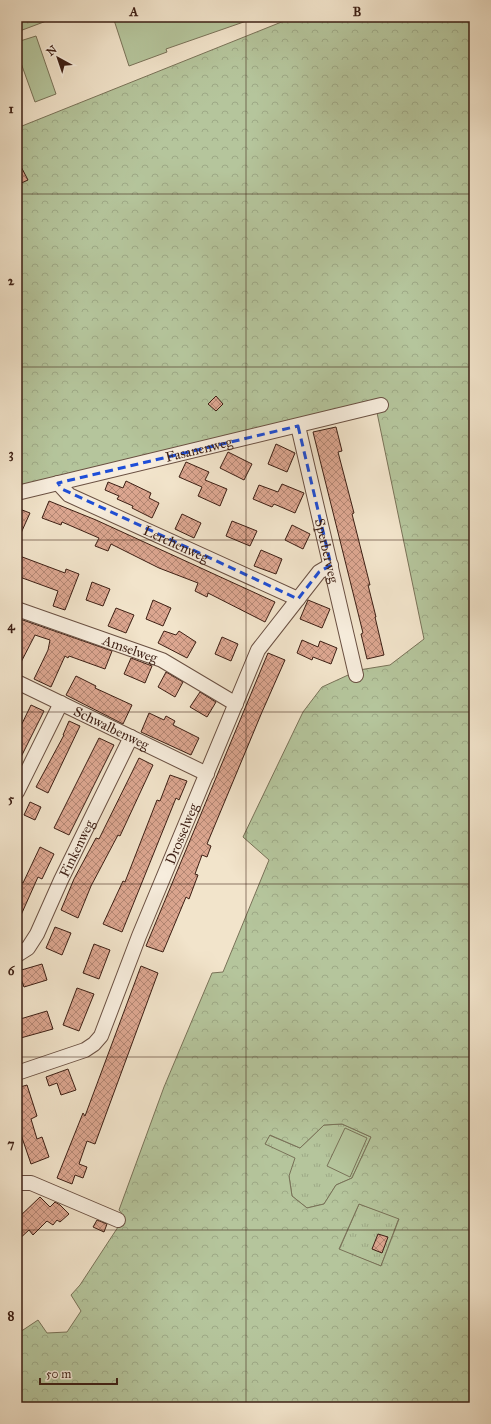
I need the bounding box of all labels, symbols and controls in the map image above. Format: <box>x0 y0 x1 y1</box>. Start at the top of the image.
text: A <box>129 4 139 20</box>
text: B <box>353 4 362 20</box>
north arrow <box>38 38 78 78</box>
text: N <box>44 42 60 59</box>
text: 1 <box>8 101 14 117</box>
text: 2 <box>8 273 15 289</box>
street label: Fasanenweg <box>164 433 234 465</box>
text: 3 <box>8 446 14 462</box>
street label: Sperberweg <box>311 517 343 585</box>
street label: Lerchenweg <box>141 522 212 566</box>
text: 4 <box>7 618 15 634</box>
street label: Amselweg <box>99 631 160 666</box>
street label: Schwalbenweg <box>71 702 153 753</box>
text: 5 <box>8 791 15 807</box>
street label: Drosselweg <box>161 800 202 867</box>
street label: Finkenweg <box>55 816 98 880</box>
text: 6 <box>8 963 16 979</box>
text: 7 <box>8 1136 15 1152</box>
text: 8 <box>8 1308 15 1324</box>
scale bar <box>40 1360 117 1386</box>
text: 50 m <box>46 1367 71 1381</box>

